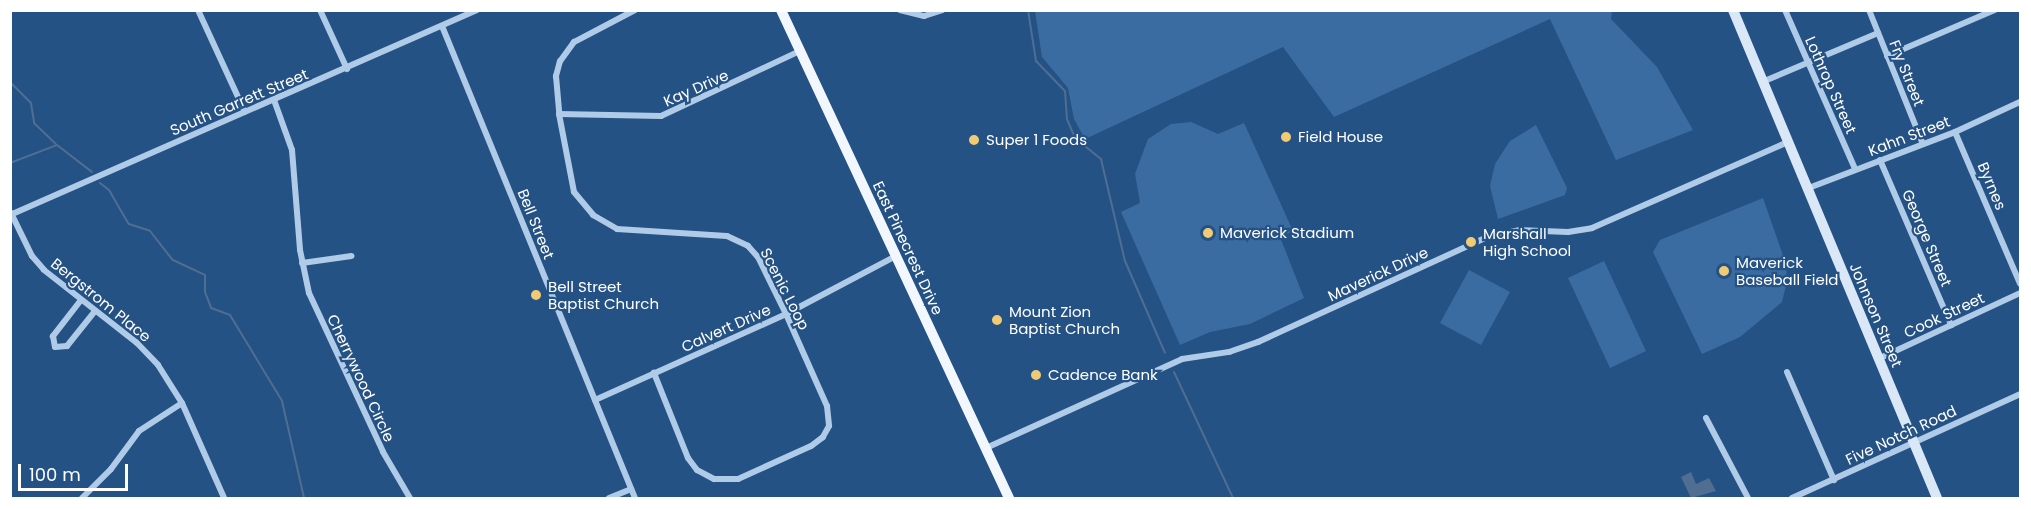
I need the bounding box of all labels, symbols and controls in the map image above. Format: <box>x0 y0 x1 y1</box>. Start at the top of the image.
street label: Lothrop Street <box>1802 34 1860 136</box>
street label: Fry Street <box>1886 37 1928 109</box>
street label: South Garrett Street <box>167 65 311 139</box>
street label: Kay Drive <box>661 66 731 110</box>
street label: Kahn Street <box>1866 112 1952 160</box>
place label: Field House <box>1298 128 1383 146</box>
marker: Field House <box>1279 130 1293 144</box>
place label: Super 1 Foods <box>986 131 1087 149</box>
marker: Super 1 Foods <box>967 133 981 147</box>
street label: Byrnes <box>1974 159 2010 213</box>
street label: East Pinecrest Drive <box>869 178 947 318</box>
street label: Bell Street <box>514 186 558 262</box>
street label: George Street <box>1898 187 1956 289</box>
place label: Maverick Stadium <box>1220 224 1354 242</box>
place label: Marshall High School <box>1483 224 1571 259</box>
marker: Maverick Stadium <box>1201 226 1215 240</box>
marker: Marshall High School <box>1464 235 1478 249</box>
street label: Maverick Drive <box>1325 243 1431 305</box>
street label: Scenic Loop <box>757 245 813 333</box>
place label: Maverick Baseball Field <box>1736 253 1839 288</box>
street label: Bergstrom Place <box>48 254 154 346</box>
street label: Johnson Street <box>1846 260 1906 370</box>
marker: Maverick Baseball Field <box>1717 264 1731 278</box>
place label: Bell Street Baptist Church <box>548 277 659 312</box>
marker: Bell Street Baptist Church <box>529 288 543 302</box>
street label: Cook Street <box>1901 289 1987 341</box>
street label: Calvert Drive <box>679 300 773 356</box>
place label: Mount Zion Baptist Church <box>1009 302 1120 337</box>
street label: Cherrywood Circle <box>324 311 398 445</box>
marker: Mount Zion Baptist Church <box>990 313 1004 327</box>
place label: Cadence Bank <box>1048 366 1158 384</box>
marker: Cadence Bank <box>1029 368 1043 382</box>
street label: Five Notch Road <box>1843 401 1959 469</box>
scale bar <box>21 452 130 490</box>
text: 100 m <box>29 462 81 487</box>

